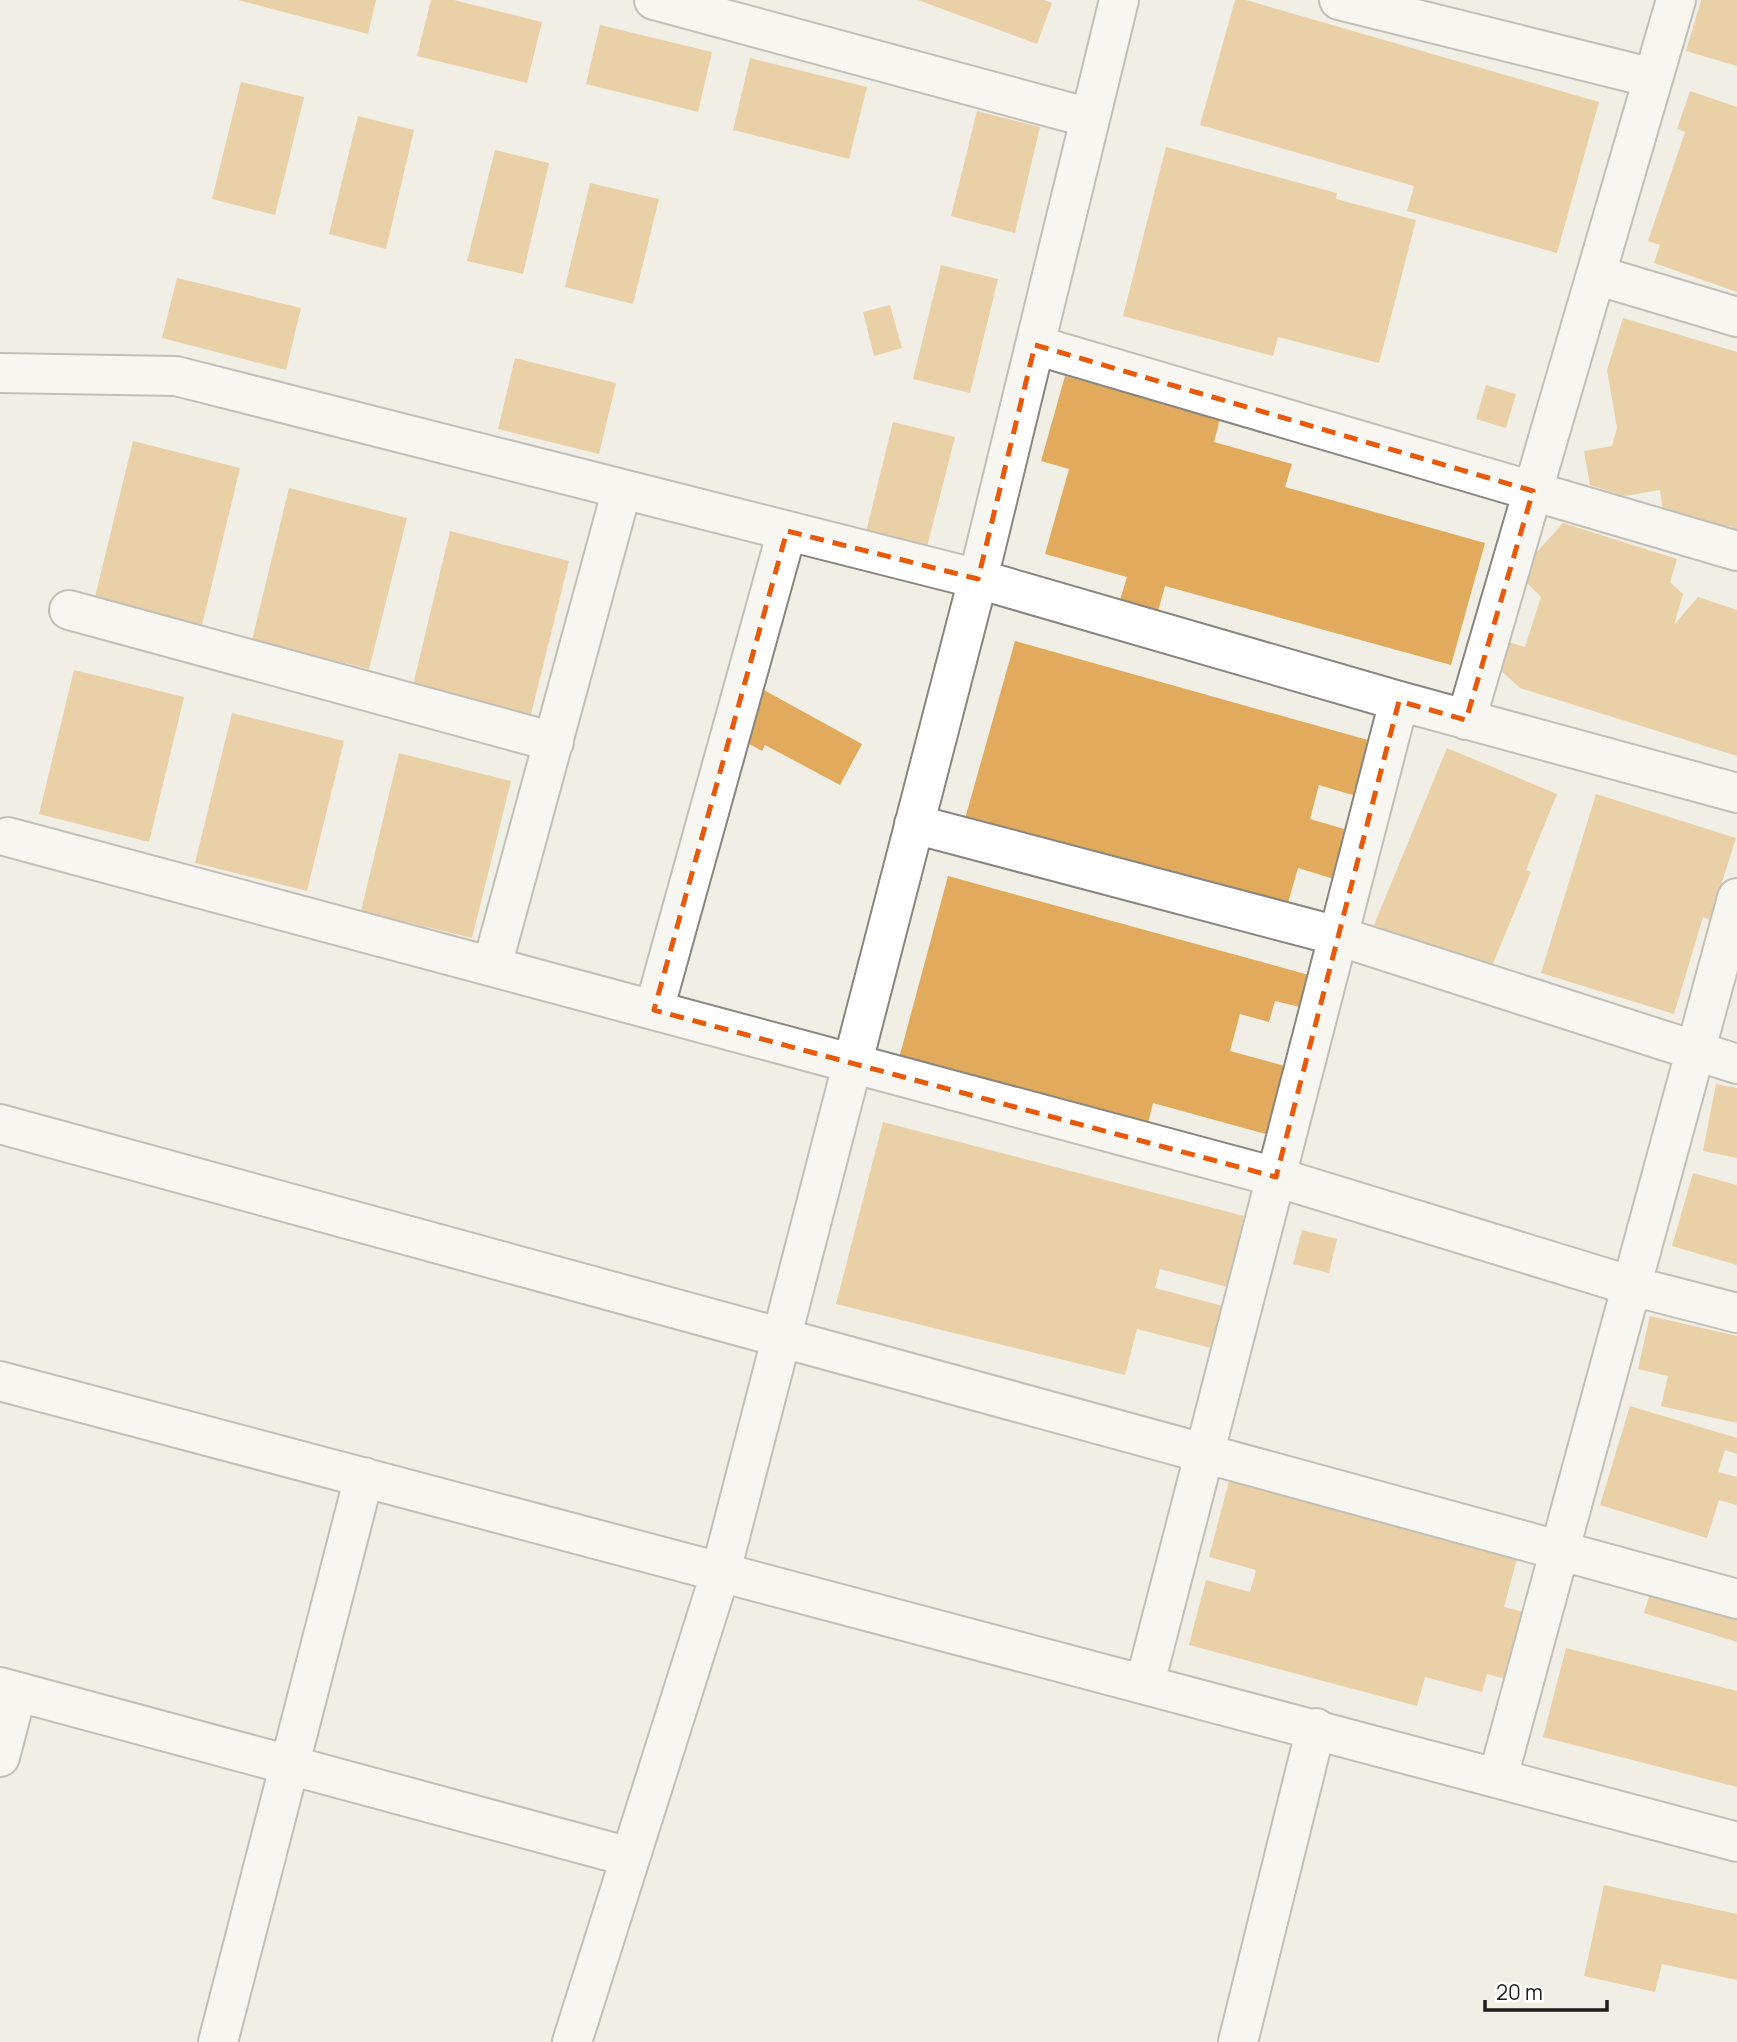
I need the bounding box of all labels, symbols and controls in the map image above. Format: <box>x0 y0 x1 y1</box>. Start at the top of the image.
scale bar <box>1485 1968 1608 2012</box>
text: 20 m <box>1496 1978 1543 2006</box>

